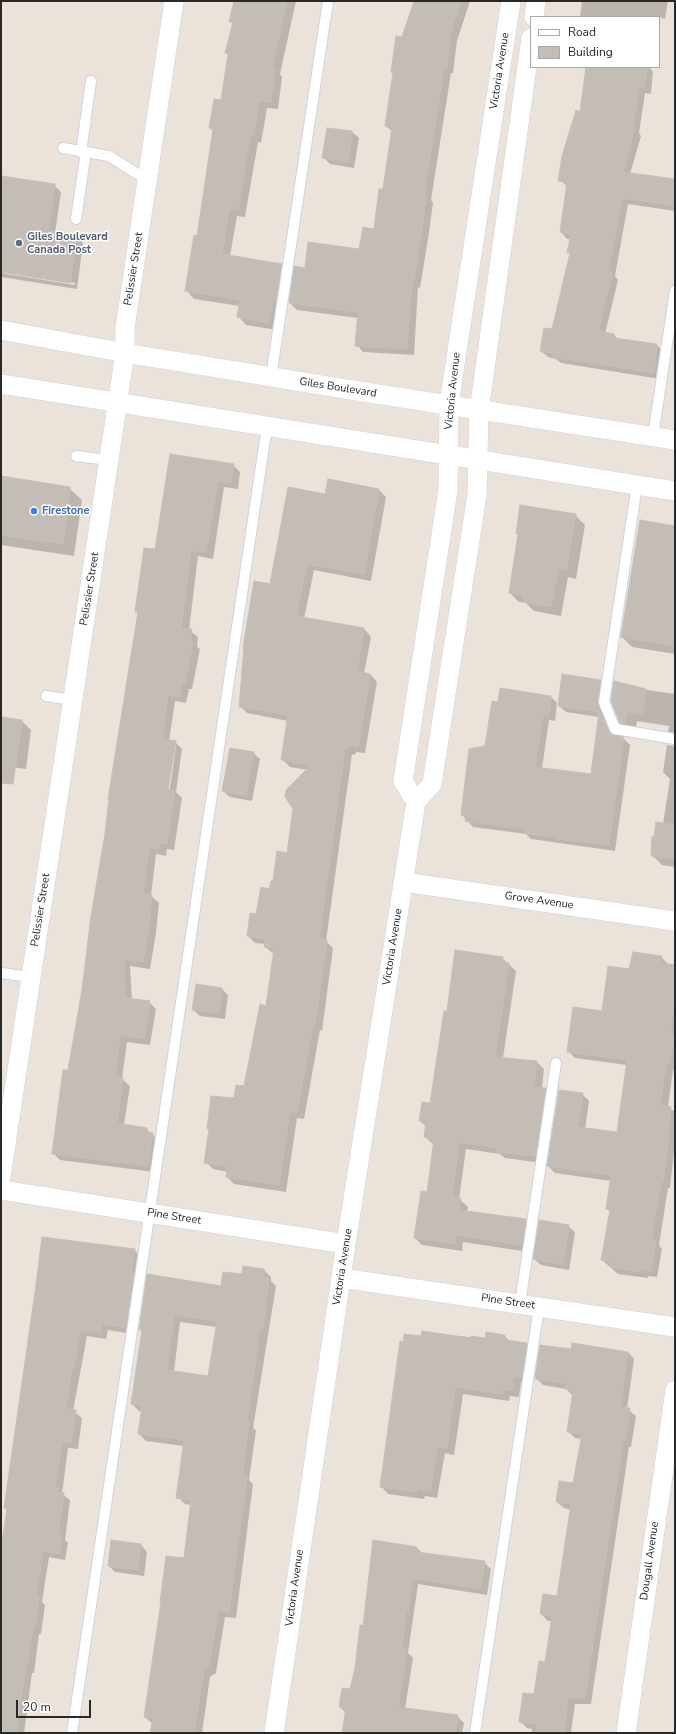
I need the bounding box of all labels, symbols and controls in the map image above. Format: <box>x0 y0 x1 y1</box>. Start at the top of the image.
legend <box>530 16 660 68</box>
text: Road <box>568 24 596 40</box>
street label: Victoria Avenue <box>487 32 513 110</box>
text: Building <box>568 44 613 60</box>
place label: Giles Boulevard Canada Post <box>27 230 108 256</box>
street label: Pelissier Street <box>122 231 146 307</box>
marker: Giles Boulevard Canada Post <box>14 238 24 248</box>
street label: Victoria Avenue <box>442 352 464 430</box>
street label: Giles Boulevard <box>298 375 378 401</box>
place label: Firestone <box>42 504 89 518</box>
marker: Firestone <box>29 506 39 516</box>
street label: Pelissier Street <box>78 551 102 627</box>
street label: Pelissier Street <box>29 872 53 948</box>
street label: Grove Avenue <box>504 890 574 912</box>
street label: Victoria Avenue <box>380 908 406 986</box>
street label: Pine Street <box>146 1206 202 1228</box>
street label: Victoria Avenue <box>330 1228 356 1306</box>
street label: Pine Street <box>480 1292 536 1312</box>
street label: Dougall Avenue <box>638 1521 662 1601</box>
street label: Victoria Avenue <box>283 1549 307 1627</box>
scale bar <box>18 1692 93 1718</box>
text: 20 m <box>23 1699 51 1715</box>

